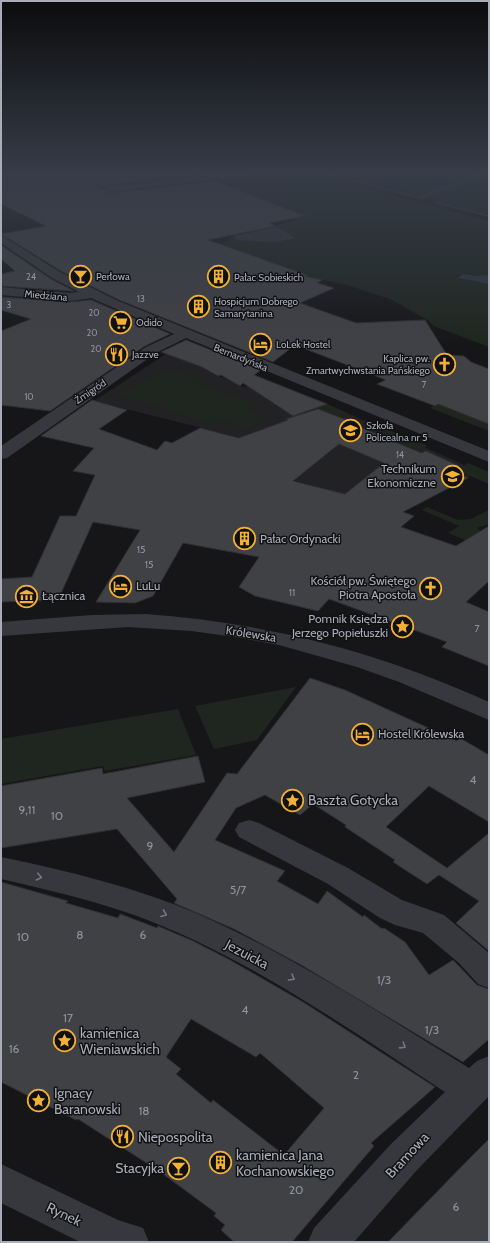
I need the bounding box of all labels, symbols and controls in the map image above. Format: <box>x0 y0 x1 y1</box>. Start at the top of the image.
bar icon: Perłowa <box>67 263 93 289</box>
building icon: Pałac Sobieskich <box>206 264 232 290</box>
place label: Perłowa <box>96 270 130 283</box>
house number: 24 <box>26 271 36 282</box>
place label: Pałac Sobieskich <box>234 271 303 284</box>
street label: Miedziana <box>24 287 68 304</box>
house number: 13 <box>137 293 145 304</box>
building icon: Hospicjum Dobrego Samarytanina <box>186 294 212 320</box>
place label: Hospicjum Dobrego Samarytanina <box>214 295 299 320</box>
house number: 3 <box>7 299 12 310</box>
house number: 20 <box>89 307 100 318</box>
supermarket icon: Odido <box>108 309 134 335</box>
place label: Odido <box>136 316 163 329</box>
house number: 20 <box>87 327 98 338</box>
hotel icon: LoLek Hostel <box>248 331 274 357</box>
place label: LoLek Hostel <box>276 338 331 351</box>
restaurant icon: Jazzve <box>104 341 130 367</box>
street label: Bernardyńska <box>212 341 270 374</box>
house number: 20 <box>91 343 102 354</box>
place label: Jazzve <box>131 348 159 361</box>
church icon: Kaplica pw. Zmartwychwstania Pańskiego <box>432 351 458 377</box>
place label: Kaplica pw. Zmartwychwstania Pańskiego <box>306 352 430 377</box>
street label: Żmigród <box>72 376 109 407</box>
house number: 7 <box>422 379 427 390</box>
house number: 10 <box>24 391 34 402</box>
school or university icon: Szkoła Policealna nr 5 <box>337 418 363 444</box>
place label: Szkoła Policealna nr 5 <box>366 419 427 444</box>
house number: 14 <box>396 449 404 460</box>
place label: Technikum Ekonomiczne <box>367 461 436 490</box>
school or university icon: Technikum Ekonomiczne <box>439 463 465 489</box>
building icon: Pałac Ordynacki <box>232 526 258 552</box>
place label: Pałac Ordynacki <box>260 531 341 546</box>
house number: 15 <box>137 543 145 556</box>
house number: 15 <box>145 558 153 571</box>
hotel icon: LuLu <box>107 573 133 599</box>
place label: Kościół pw. Świętego Piotra Apostoła <box>311 573 416 602</box>
church icon: Kościół pw. Świętego Piotra Apostoła <box>418 575 444 601</box>
place label: LuLu <box>136 578 160 593</box>
museum icon: Łącznica <box>14 583 40 609</box>
house number: 11 <box>289 586 295 599</box>
place label: Łącznica <box>42 588 86 603</box>
place label: Pomnik Księdza Jerzego Popiełuszki <box>291 611 388 640</box>
place icon: Pomnik Księdza Jerzego Popiełuszki <box>390 613 416 639</box>
street label: Królewska <box>225 622 278 645</box>
house number: 7 <box>474 622 480 635</box>
hotel icon: Hostel Królewska <box>349 721 375 747</box>
place label: Hostel Królewska <box>378 726 464 741</box>
house number: 4 <box>470 772 477 787</box>
place icon: Baszta Gotycka <box>279 787 305 813</box>
place label: Baszta Gotycka <box>308 791 398 809</box>
house number: 9,11 <box>19 802 35 817</box>
house number: 10 <box>51 808 63 823</box>
house number: 9 <box>147 838 154 853</box>
one-way arrow <box>36 872 42 880</box>
house number: 5/7 <box>230 882 246 897</box>
one-way arrow <box>160 909 167 918</box>
house number: 8 <box>76 927 84 942</box>
house number: 6 <box>140 927 147 942</box>
house number: 10 <box>17 929 29 944</box>
street label: Jezuicka <box>221 935 272 973</box>
house number: 1/3 <box>377 972 391 987</box>
one-way arrow <box>288 974 295 981</box>
house number: 4 <box>242 1002 249 1017</box>
house number: 17 <box>63 1010 73 1025</box>
house number: 1/3 <box>425 1022 439 1037</box>
place label: kamienica Wieniawskich <box>80 1024 160 1058</box>
place icon: kamienica Wieniawskich <box>52 1028 78 1054</box>
house number: 16 <box>9 1041 20 1056</box>
one-way arrow <box>399 1041 406 1049</box>
house number: 2 <box>353 1067 359 1082</box>
place label: Ignacy Baranowski <box>54 1084 121 1118</box>
place icon: Ignacy Baranowski <box>26 1088 52 1114</box>
house number: 18 <box>138 1103 150 1118</box>
restaurant icon: Niepospolita <box>110 1124 136 1150</box>
place label: Niepospolita <box>138 1128 213 1146</box>
street label: Bramowa <box>381 1128 433 1182</box>
place label: kamienica Jana Kochanowskiego <box>236 1146 335 1180</box>
building icon: kamienica Jana Kochanowskiego <box>208 1150 234 1176</box>
bar icon: Stacyjka <box>166 1155 192 1181</box>
place label: Stacyjka <box>115 1159 164 1177</box>
house number: 20 <box>289 1182 303 1197</box>
street label: Rynek <box>44 1198 85 1230</box>
house number: 6 <box>453 1199 460 1214</box>

